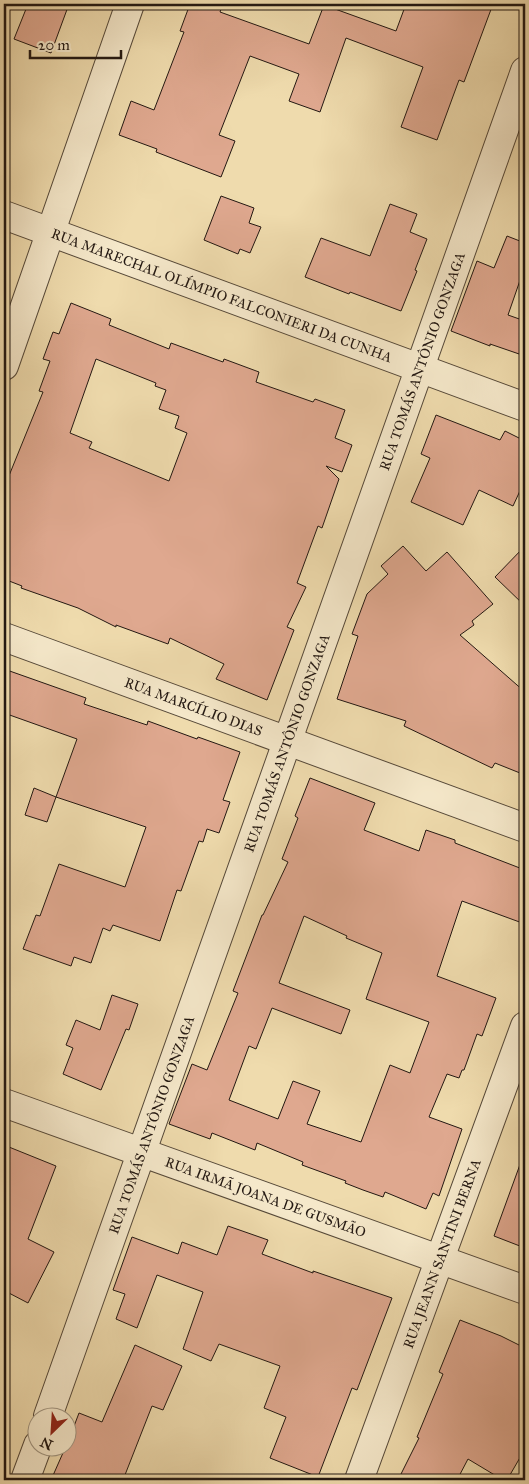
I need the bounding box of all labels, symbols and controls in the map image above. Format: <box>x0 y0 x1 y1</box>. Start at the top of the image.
scale bar <box>30 28 121 60</box>
text: 20 m <box>38 36 70 54</box>
street label: RUA MARECHAL OLÍMPIO FALCONIERI DA CUNHA <box>49 225 395 366</box>
street label: RUA TOMÁS ANTÔNIO GONZAGA <box>376 250 469 473</box>
street label: RUA TOMÁS ANTÔNIO GONZAGA <box>241 631 334 855</box>
street label: RUA MARCÍLIO DIAS <box>122 674 265 740</box>
street label: RUA TOMÁS ANTÔNIO GONZAGA <box>105 1013 198 1236</box>
street label: RUA IRMÃ JOANA DE GUSMÃO <box>163 1154 368 1241</box>
street label: RUA JEANN SANTINI BERNA <box>400 1156 485 1351</box>
north arrow <box>28 1406 78 1456</box>
text: N <box>38 1433 56 1454</box>

